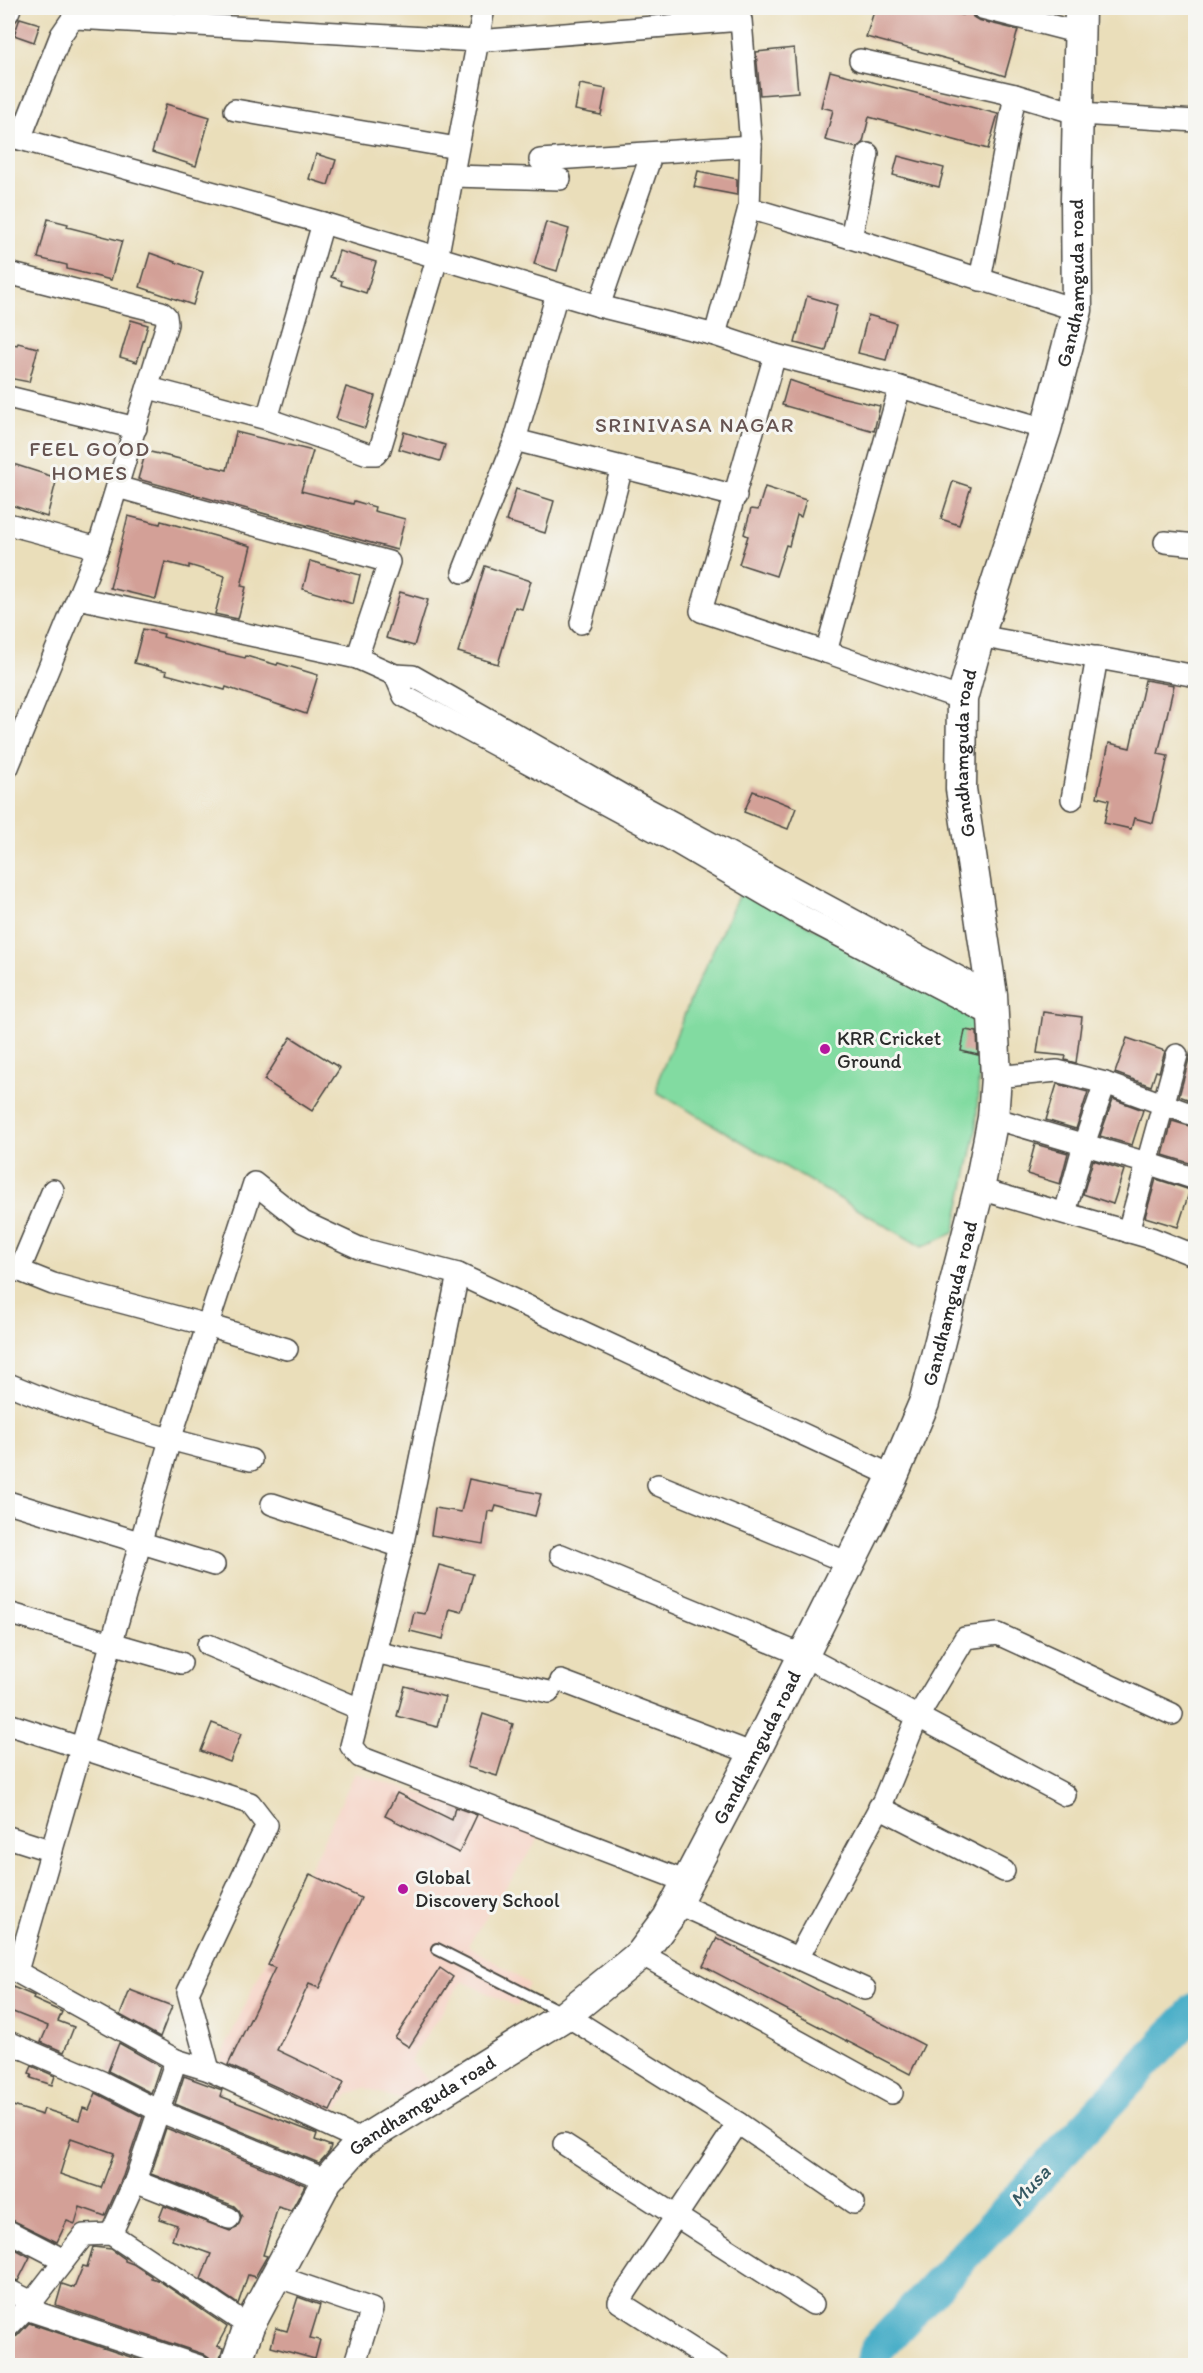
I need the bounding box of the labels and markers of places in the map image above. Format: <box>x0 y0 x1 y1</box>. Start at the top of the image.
place label: KRR Cricket Ground <box>837 1026 941 1073</box>
marker: KRR Cricket Ground <box>818 1042 832 1056</box>
place label: Global Discovery School <box>415 1865 560 1912</box>
marker: Global Discovery School <box>396 1882 410 1896</box>

